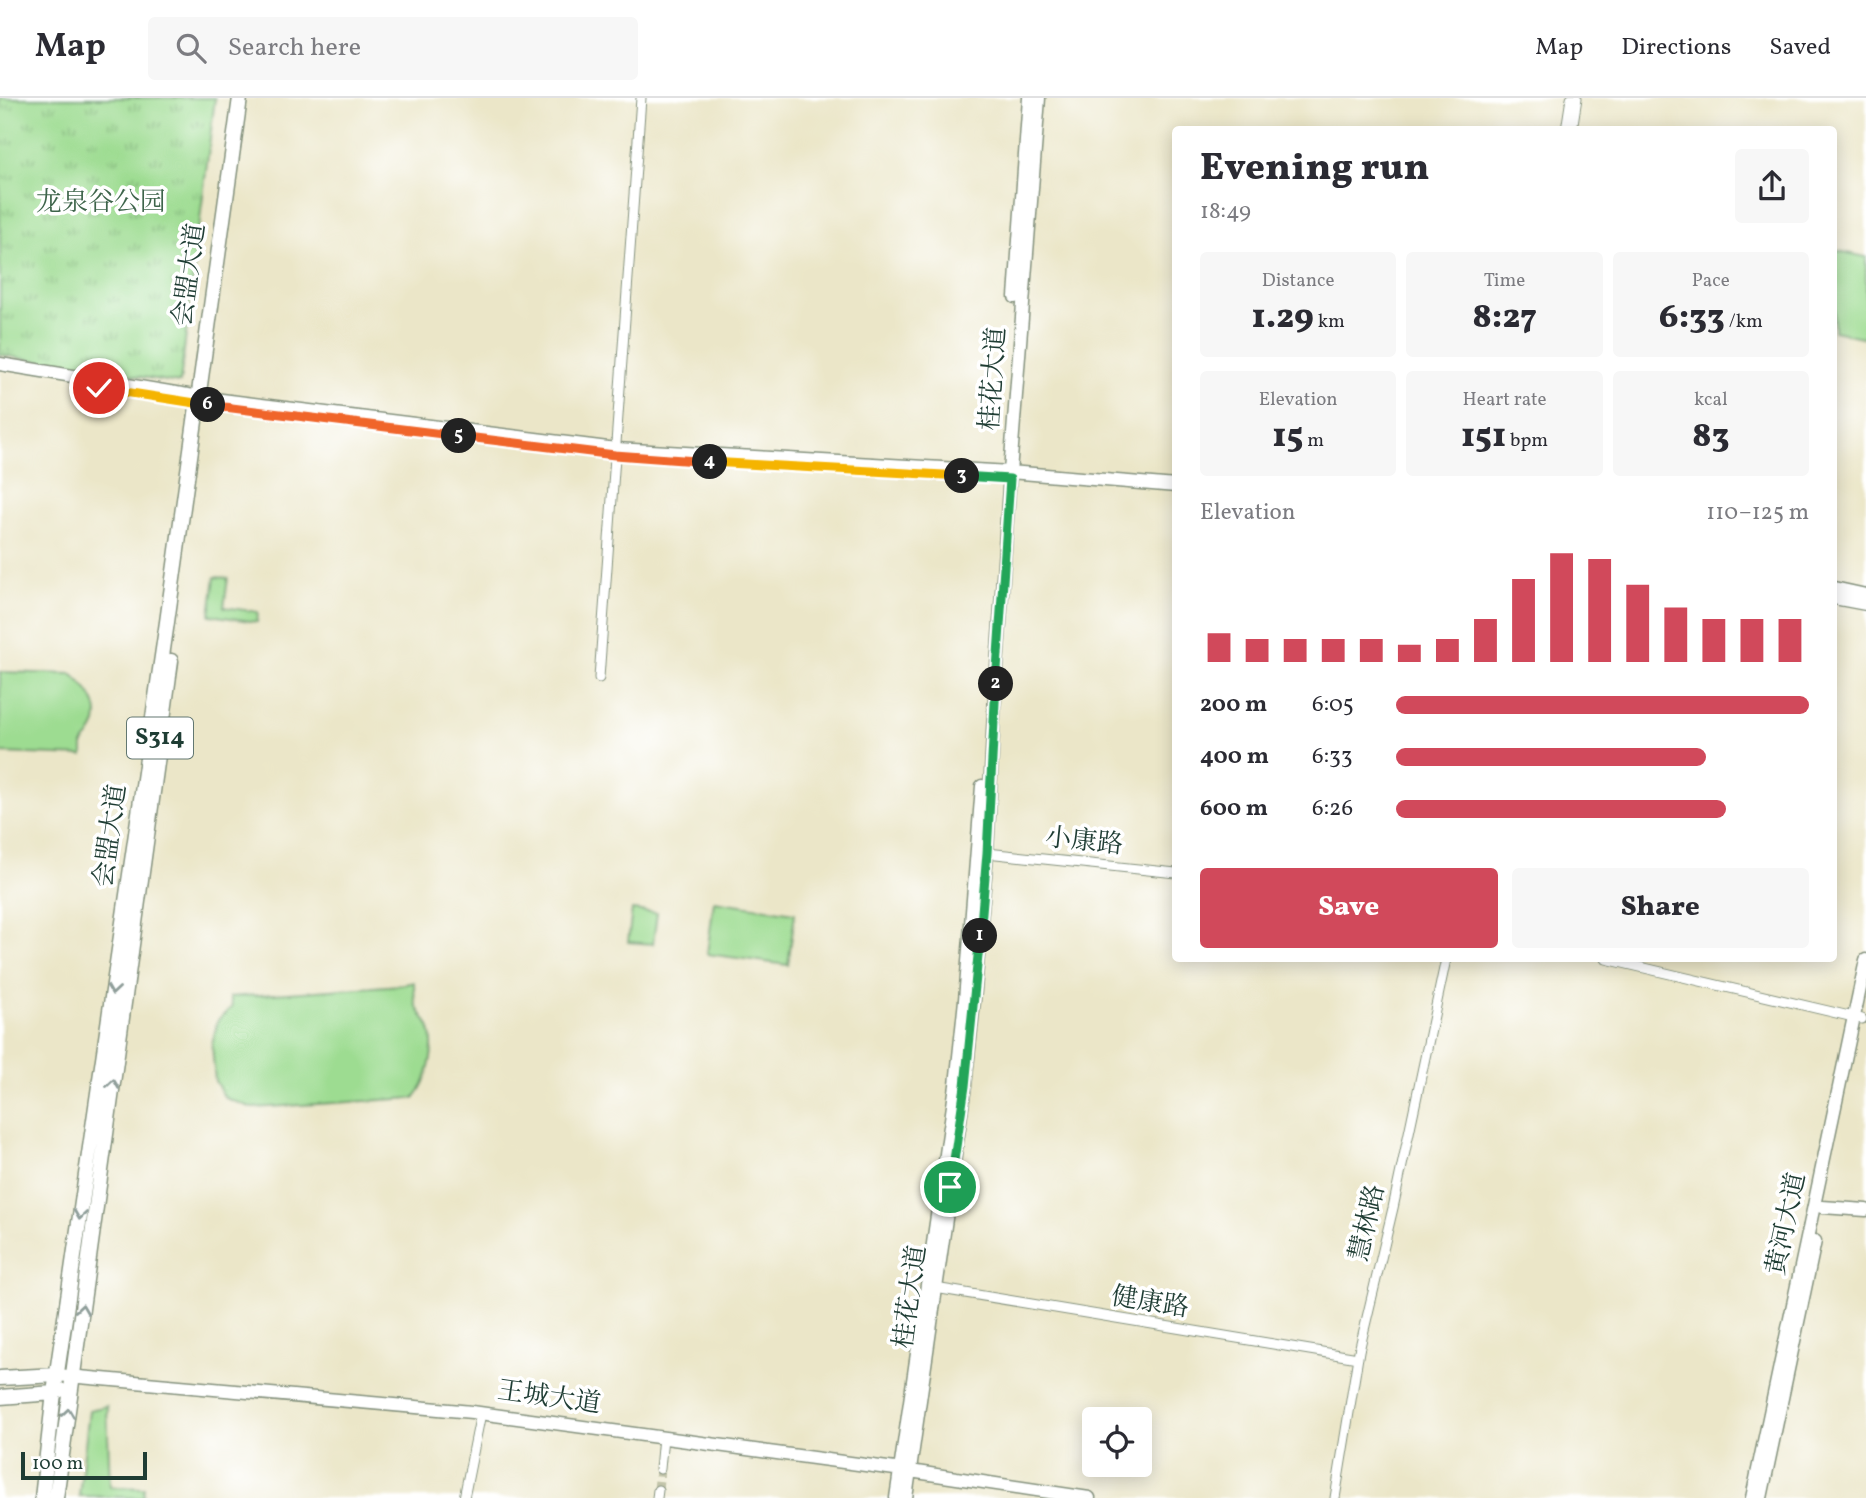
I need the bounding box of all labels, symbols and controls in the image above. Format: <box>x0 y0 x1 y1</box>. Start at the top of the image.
search box <box>148 17 638 80</box>
text: Map <box>35 25 106 71</box>
icon: search <box>172 29 210 67</box>
text: Search here <box>228 30 361 66</box>
text: Map <box>1535 31 1583 65</box>
text: Directions <box>1621 31 1731 65</box>
text: Saved <box>1769 31 1831 65</box>
text: Evening run <box>1200 143 1430 196</box>
button: share <box>1735 149 1809 223</box>
park label: 龙泉谷公园 <box>36 185 166 221</box>
text: 18:49 <box>1200 196 1251 228</box>
street label: 会盟大道 <box>165 221 215 329</box>
text: Distance <box>1262 268 1335 294</box>
text: Time <box>1484 268 1525 294</box>
text: Pace <box>1692 268 1730 294</box>
text: 1.29 <box>1251 294 1314 342</box>
text: 8:27 <box>1472 294 1537 342</box>
text: 6:33 <box>1659 294 1725 342</box>
text: km <box>1314 309 1345 335</box>
text: /km <box>1725 309 1763 335</box>
street label: 桂花大道 <box>972 326 1016 432</box>
pin <box>69 358 129 418</box>
icon: check <box>80 369 118 407</box>
text: Elevation <box>1259 387 1338 413</box>
text: Heart rate <box>1463 387 1546 413</box>
text: kcal <box>1694 387 1728 413</box>
pin: 6 <box>190 388 226 422</box>
text: 6 <box>202 391 213 417</box>
text: 15 <box>1272 413 1303 461</box>
text: 151 <box>1461 413 1506 461</box>
text: 83 <box>1692 413 1730 461</box>
pin: 5 <box>442 418 476 454</box>
text: 5 <box>454 422 463 448</box>
text: m <box>1303 428 1324 454</box>
text: bpm <box>1506 428 1548 454</box>
pin: 4 <box>692 444 728 480</box>
text: 4 <box>704 448 715 474</box>
pin: 3 <box>944 458 979 494</box>
text: 3 <box>957 462 966 488</box>
text: Elevation <box>1200 497 1296 529</box>
text: 110–125 m <box>1706 497 1809 529</box>
pin: 2 <box>978 666 1014 702</box>
text: 2 <box>991 670 1000 696</box>
text: 200 m <box>1200 689 1267 721</box>
text: 6:05 <box>1312 689 1354 721</box>
road number: S314 <box>127 718 193 758</box>
text: 400 m <box>1200 741 1269 773</box>
text: 6:33 <box>1312 741 1353 773</box>
street label: 会盟大道 <box>86 782 136 890</box>
text: 600 m <box>1200 793 1268 825</box>
text: 6:26 <box>1312 793 1353 825</box>
street label: 小康路 <box>1043 820 1125 864</box>
button: Save <box>1200 868 1498 948</box>
button: Share <box>1512 868 1809 948</box>
pin: 1 <box>962 918 998 954</box>
text: 1 <box>976 922 983 948</box>
one-way arrow <box>106 984 121 996</box>
one-way arrow <box>105 1078 120 1090</box>
pin <box>920 1157 980 1217</box>
icon: arrive <box>931 1168 969 1206</box>
street label: 黄河大道 <box>1759 1169 1815 1279</box>
street label: 慧林路 <box>1342 1181 1394 1265</box>
one-way arrow <box>73 1210 88 1221</box>
street label: 桂花大道 <box>886 1243 936 1351</box>
street label: 健康路 <box>1109 1279 1191 1327</box>
one-way arrow <box>74 1304 89 1315</box>
street label: 王城大道 <box>495 1373 603 1423</box>
one-way arrow <box>60 1407 75 1419</box>
map controls <box>1082 1407 1152 1477</box>
button: locate <box>1082 1407 1152 1477</box>
scale bar <box>21 1449 147 1481</box>
text: 100 m <box>32 1451 83 1477</box>

